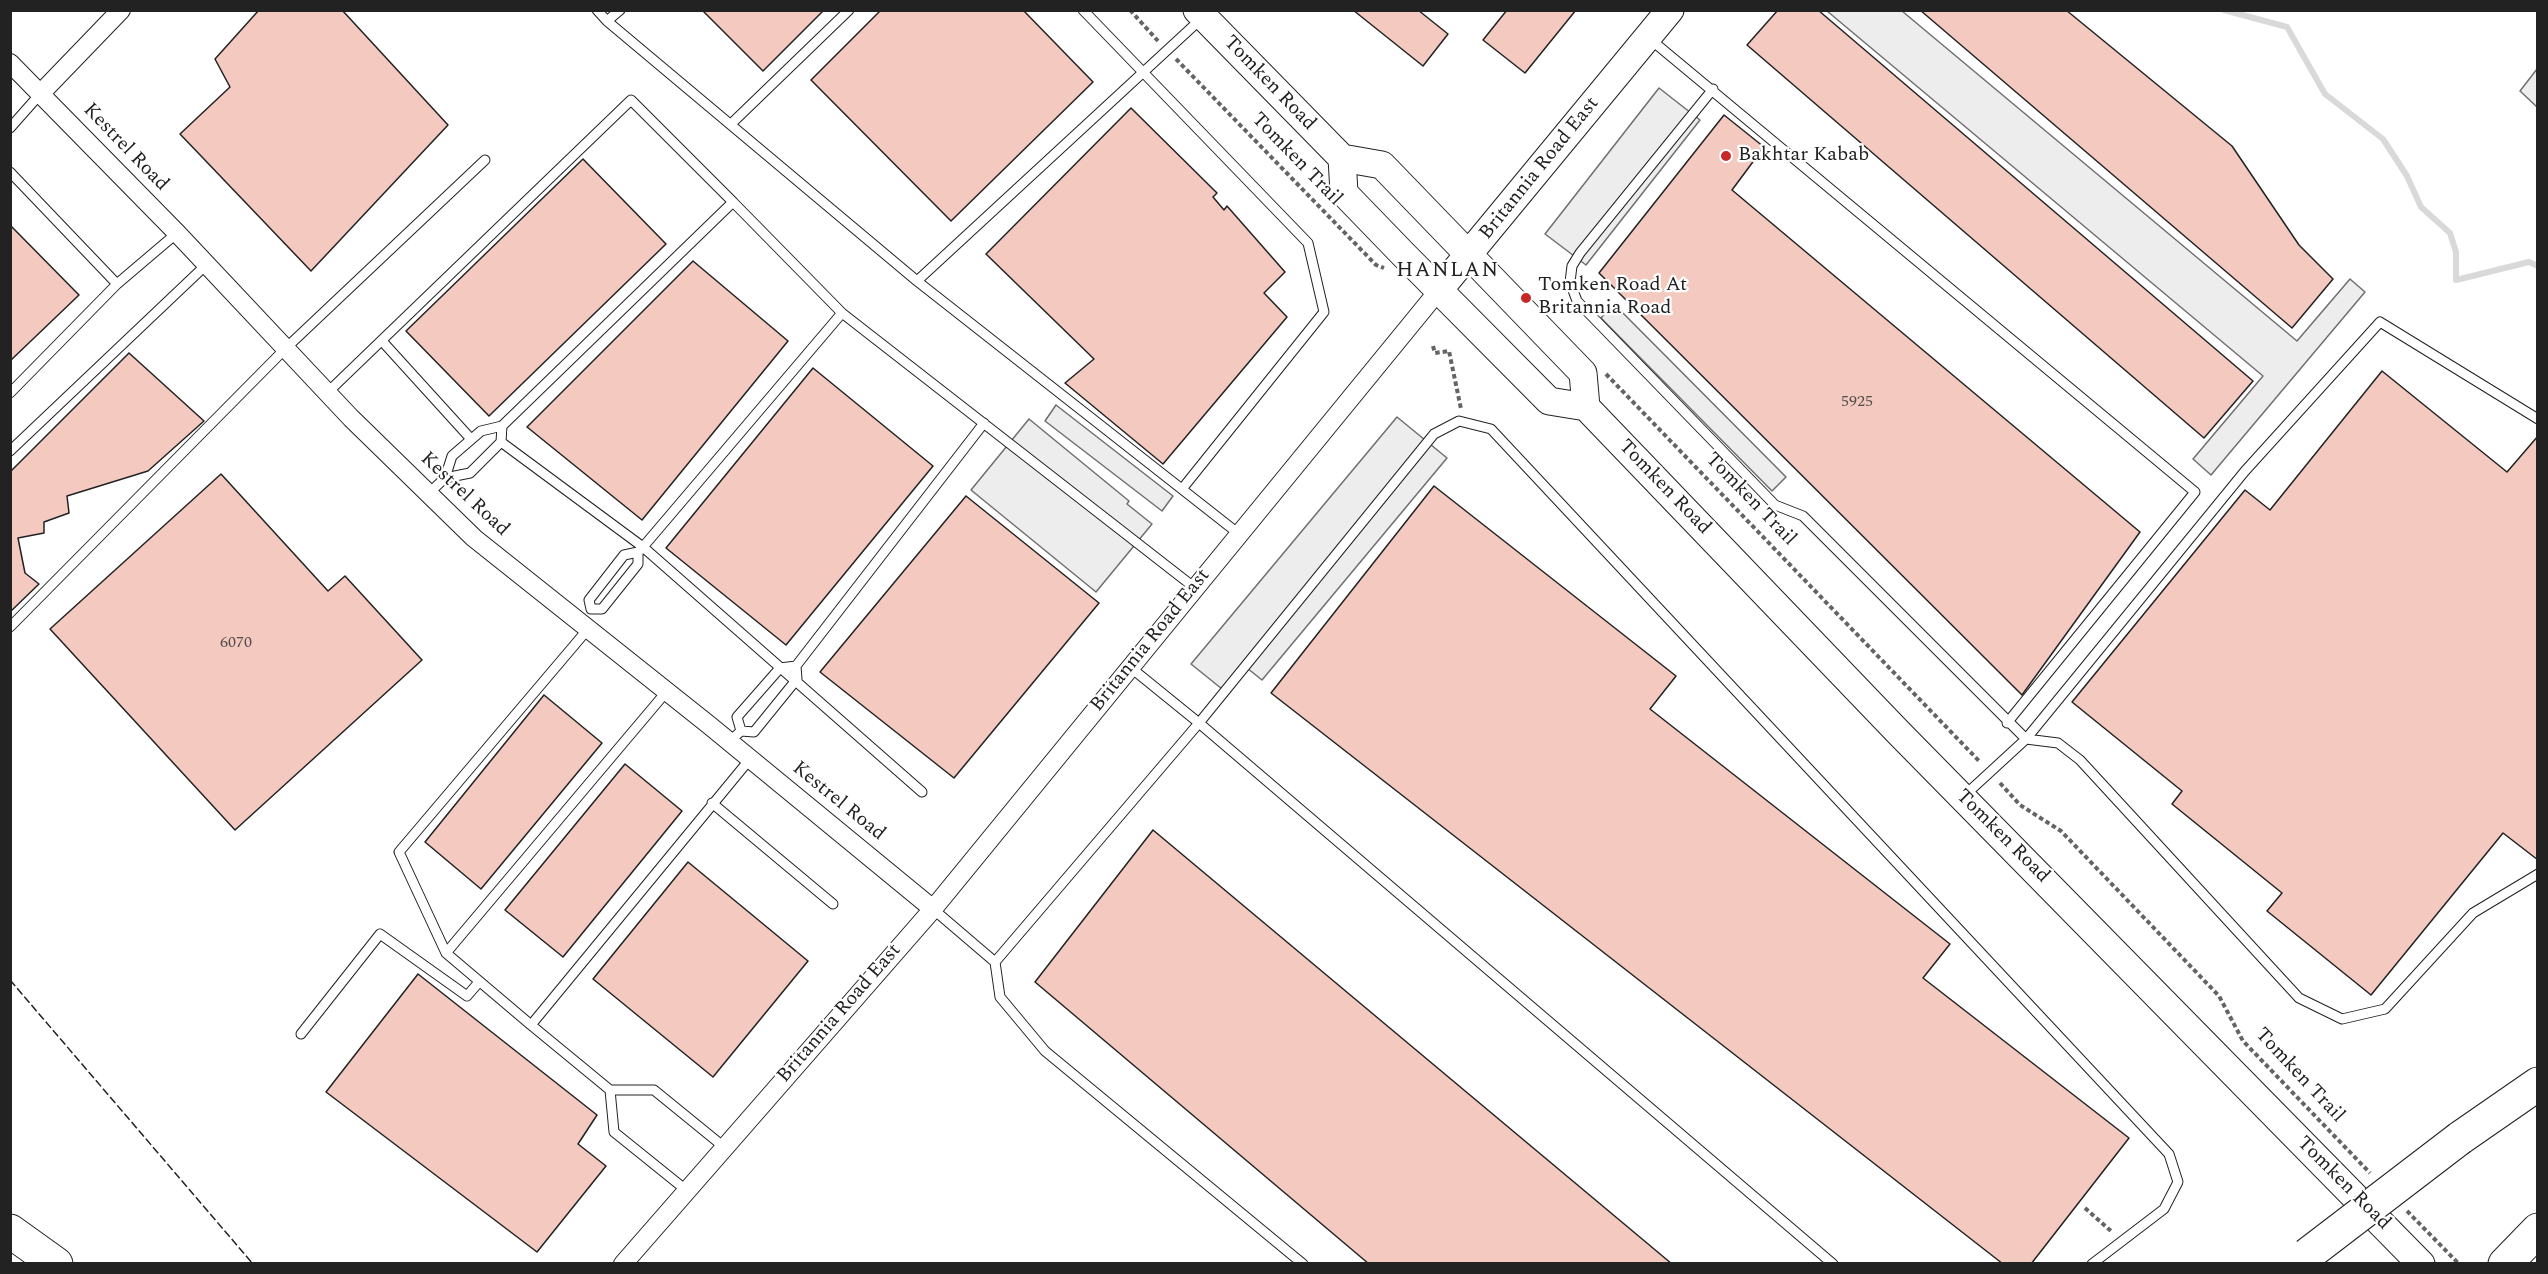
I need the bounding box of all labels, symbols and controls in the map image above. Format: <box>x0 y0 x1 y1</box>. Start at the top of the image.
street label: Tomken Road <box>1218 32 1320 136</box>
street label: Britannia Road East <box>1475 93 1605 245</box>
street label: Kestrel Road <box>77 99 173 197</box>
street label: Tomken Trail <box>1246 108 1346 212</box>
place label: Bakhtar Kabab <box>1738 144 1869 168</box>
marker: Bakhtar Kabab <box>1719 149 1733 163</box>
district label: HANLAN <box>1396 259 1500 285</box>
place label: Tomken Road At Britannia Road <box>1538 274 1687 321</box>
marker: Tomken Road At Britannia Road <box>1519 291 1533 305</box>
house number: 5925 <box>1841 393 1873 413</box>
street label: Tomken Road <box>1613 436 1715 540</box>
street label: Kestrel Road <box>415 448 513 542</box>
street label: Tomken Trail <box>1700 448 1800 552</box>
street label: Britannia Road East <box>1086 565 1216 717</box>
house number: 6070 <box>220 634 252 654</box>
street label: Kestrel Road <box>787 757 889 847</box>
street label: Tomken Road <box>1950 785 2054 889</box>
street label: Britannia Road East <box>773 939 907 1089</box>
street label: Tomken Trail <box>2249 1024 2349 1128</box>
street label: Tomken Road <box>2291 1132 2395 1236</box>

